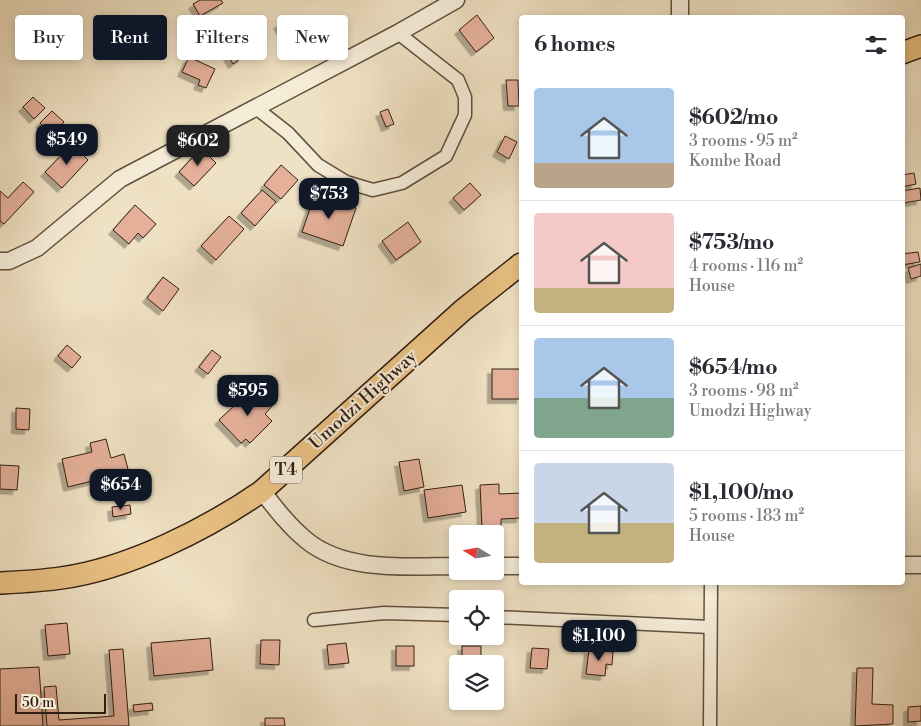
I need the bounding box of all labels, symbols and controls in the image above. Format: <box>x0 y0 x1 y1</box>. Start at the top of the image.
chip: Buy <box>15 15 83 60</box>
chip: Rent <box>93 15 167 60</box>
chip: Filters <box>177 15 267 60</box>
chip: New <box>277 15 348 60</box>
icon: filters <box>862 31 890 59</box>
text: 6 homes <box>534 32 615 58</box>
text: $602/mo <box>689 105 778 131</box>
icon: home <box>574 108 634 168</box>
pin: $549 <box>37 124 97 166</box>
pin: $602 <box>168 124 228 167</box>
text: $549 <box>47 130 87 150</box>
text: $602 <box>177 131 219 151</box>
text: 3 rooms · 95 m² <box>689 131 798 151</box>
text: Kombe Road <box>689 151 781 171</box>
pin: $753 <box>299 178 359 220</box>
text: $753 <box>310 184 348 204</box>
text: $753/mo <box>689 230 775 256</box>
icon: home <box>574 233 634 293</box>
text: 4 rooms · 116 m² <box>689 256 803 276</box>
text: House <box>689 276 735 296</box>
street label: Umodzi Highway <box>304 345 422 455</box>
text: $654/mo <box>689 355 778 381</box>
icon: home <box>574 358 634 418</box>
pin: $595 <box>218 374 278 417</box>
text: $595 <box>228 381 268 401</box>
text: 3 rooms · 98 m² <box>689 381 799 401</box>
text: Umodzi Highway <box>689 401 811 421</box>
road number: T4 <box>270 456 302 484</box>
pin: $654 <box>91 468 151 511</box>
text: $654 <box>101 475 141 495</box>
text: $1,100/mo <box>689 480 794 506</box>
icon: home <box>574 483 634 543</box>
text: 5 rooms · 183 m² <box>689 506 804 526</box>
north arrow <box>449 525 504 580</box>
map controls <box>449 525 504 710</box>
text: House <box>689 526 735 546</box>
button: locate <box>449 590 504 645</box>
pin: $1,100 <box>558 620 640 662</box>
text: $1,100 <box>573 626 625 646</box>
button: layers <box>449 655 504 710</box>
scale bar <box>15 691 106 714</box>
text: 50 m <box>22 694 54 712</box>

